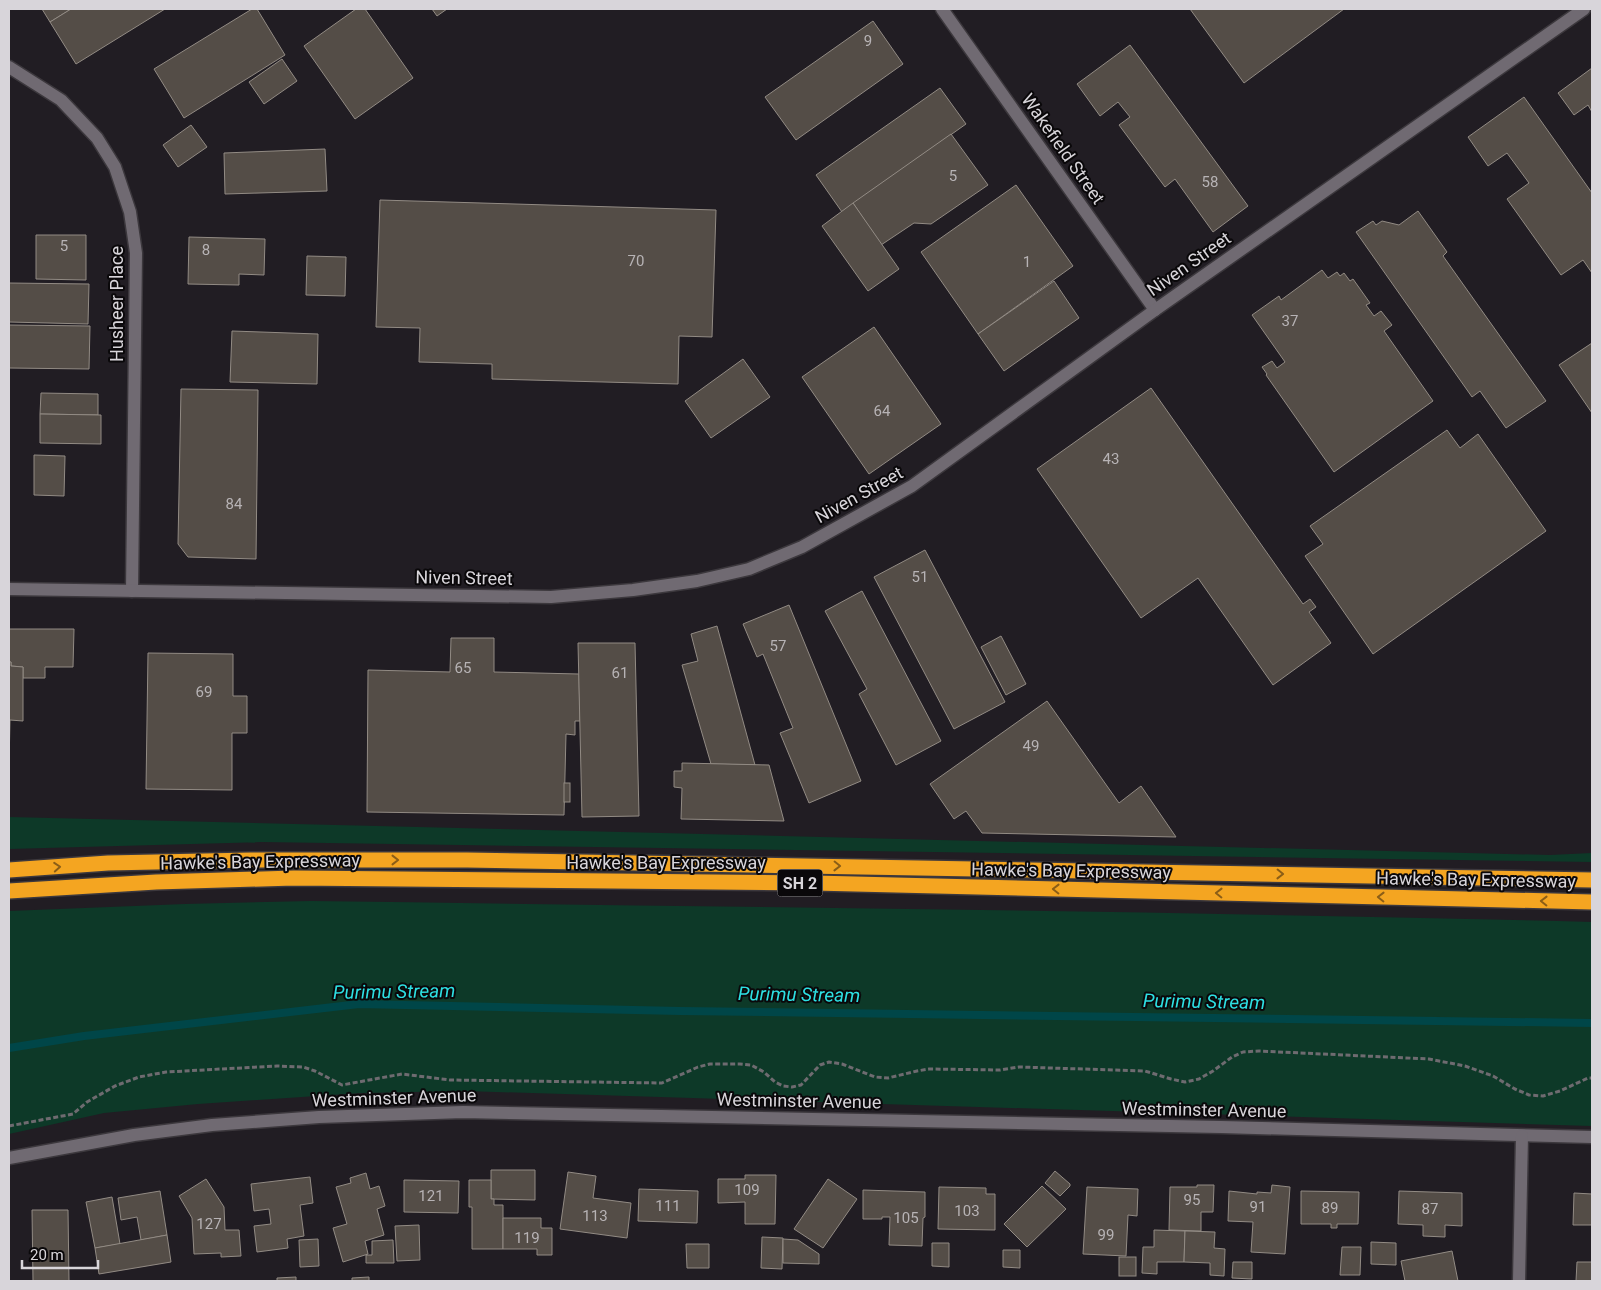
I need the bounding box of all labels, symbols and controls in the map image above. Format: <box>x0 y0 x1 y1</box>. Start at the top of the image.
house number: 9 <box>864 32 872 50</box>
street label: Wakefield Street <box>1018 89 1109 208</box>
house number: 5 <box>949 167 957 185</box>
house number: 58 <box>1202 173 1218 191</box>
street label: Niven Street <box>1143 227 1235 300</box>
house number: 5 <box>60 237 68 255</box>
house number: 8 <box>202 241 210 259</box>
street label: Husheer Place <box>106 246 127 362</box>
house number: 70 <box>628 252 644 270</box>
house number: 1 <box>1023 253 1031 271</box>
house number: 37 <box>1282 312 1298 330</box>
house number: 64 <box>874 402 891 420</box>
house number: 43 <box>1103 450 1119 468</box>
street label: Niven Street <box>811 462 906 527</box>
house number: 84 <box>226 495 243 513</box>
street label: Niven Street <box>415 566 513 589</box>
house number: 51 <box>912 568 928 586</box>
house number: 57 <box>770 637 786 655</box>
house number: 65 <box>455 659 471 677</box>
house number: 61 <box>612 664 628 682</box>
house number: 69 <box>196 683 212 701</box>
house number: 49 <box>1023 737 1039 755</box>
street label: Hawke's Bay Expressway <box>160 849 360 874</box>
street label: Hawke's Bay Expressway <box>566 852 766 873</box>
one-way arrow <box>391 855 399 865</box>
street label: Hawke's Bay Expressway <box>971 858 1171 883</box>
one-way arrow <box>54 861 62 872</box>
one-way arrow <box>834 861 841 871</box>
street label: Hawke's Bay Expressway <box>1376 867 1576 892</box>
one-way arrow <box>1276 869 1284 879</box>
road number: SH 2 <box>778 870 822 896</box>
one-way arrow <box>1052 884 1060 894</box>
one-way arrow <box>1214 888 1222 898</box>
one-way arrow <box>1377 892 1384 902</box>
one-way arrow <box>1539 896 1547 906</box>
water label: Purimu Stream <box>333 979 455 1004</box>
water label: Purimu Stream <box>738 982 860 1007</box>
water label: Purimu Stream <box>1143 989 1265 1014</box>
street label: Westminster Avenue <box>311 1084 477 1111</box>
street label: Westminster Avenue <box>717 1089 882 1112</box>
street label: Westminster Avenue <box>1122 1098 1287 1121</box>
house number: 109 <box>734 1181 760 1199</box>
house number: 121 <box>418 1187 444 1205</box>
house number: 95 <box>1184 1191 1200 1209</box>
house number: 111 <box>655 1197 681 1215</box>
house number: 91 <box>1250 1198 1266 1216</box>
house number: 89 <box>1322 1199 1338 1217</box>
house number: 87 <box>1422 1200 1438 1218</box>
house number: 103 <box>954 1202 980 1220</box>
house number: 113 <box>582 1207 608 1225</box>
house number: 105 <box>893 1209 919 1227</box>
house number: 127 <box>196 1215 222 1233</box>
house number: 99 <box>1098 1226 1114 1244</box>
house number: 119 <box>514 1229 540 1247</box>
scale bar <box>22 1238 99 1270</box>
text: 20 m <box>30 1246 64 1264</box>

